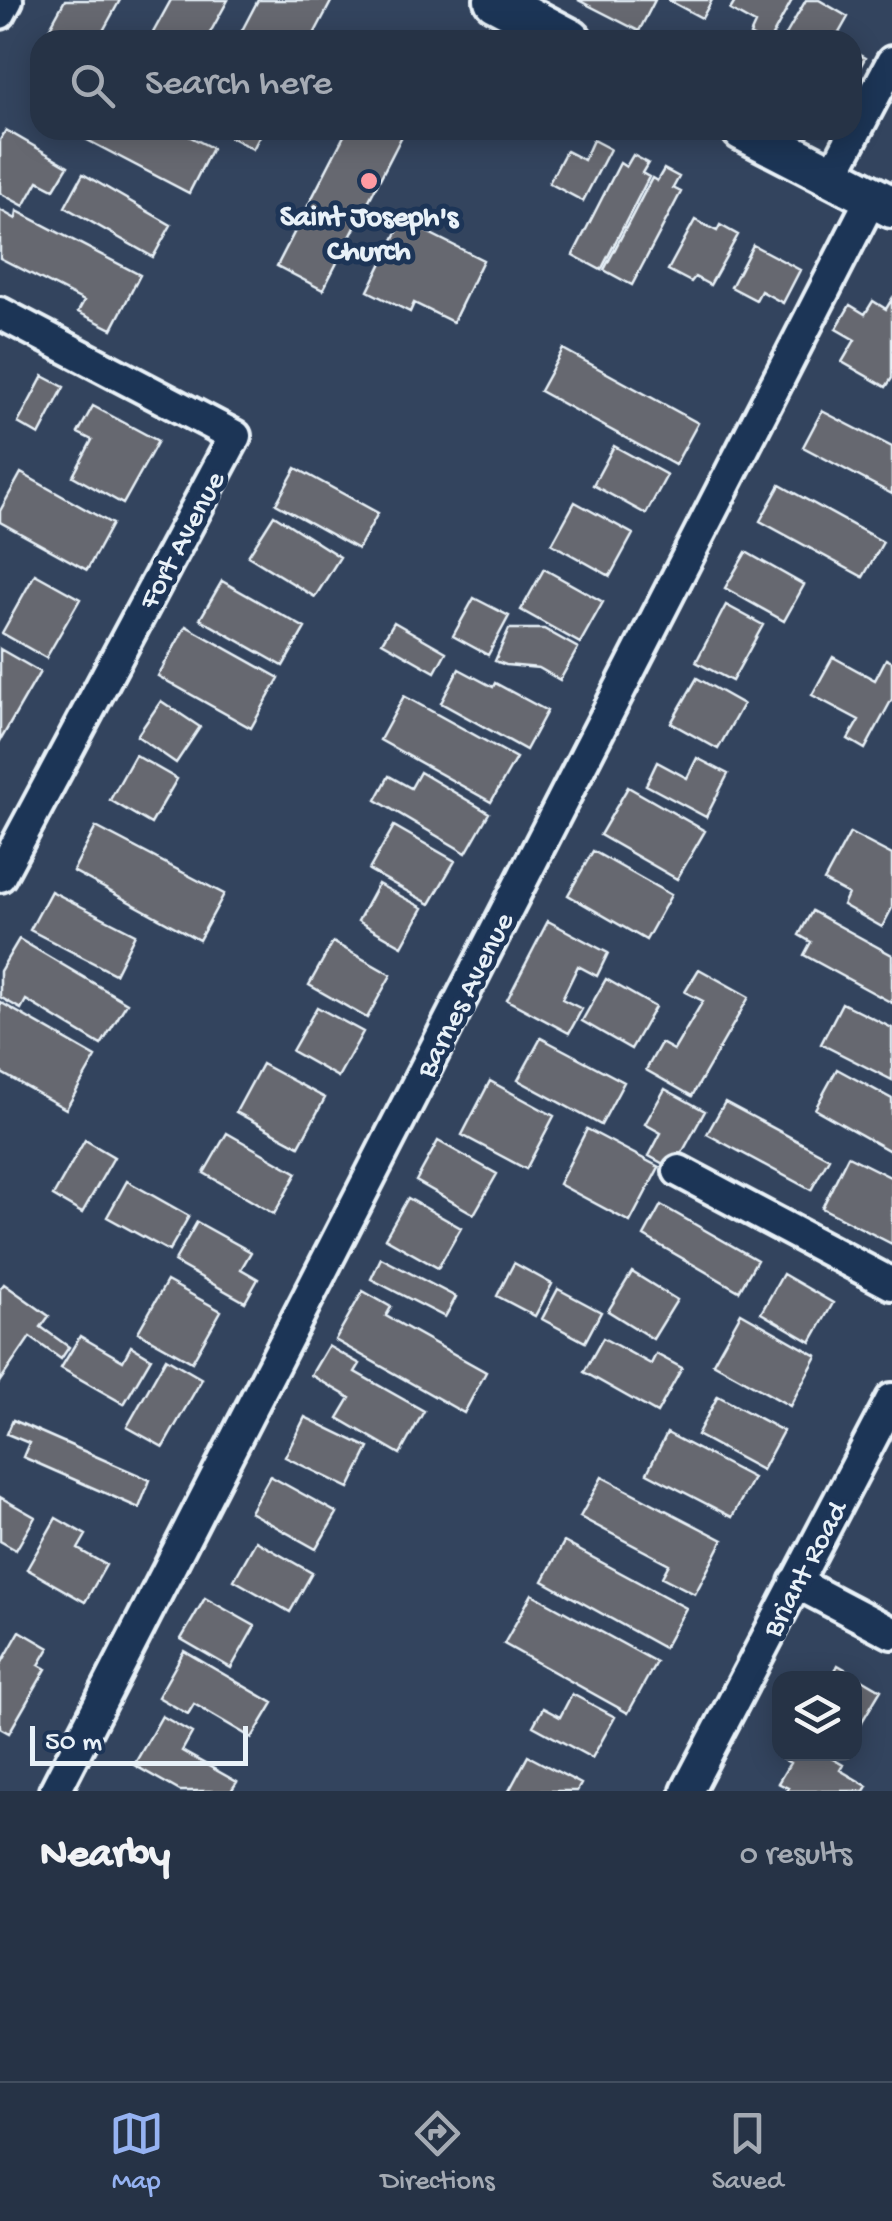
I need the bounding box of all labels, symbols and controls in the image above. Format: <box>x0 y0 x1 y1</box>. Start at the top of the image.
search box <box>30 30 862 140</box>
icon: search <box>65 58 120 113</box>
text: Search here <box>145 63 332 107</box>
marker: Saint Joseph's Church <box>358 170 380 192</box>
place label: Saint Joseph's Church <box>280 202 460 271</box>
street label: Fort Avenue <box>133 466 235 617</box>
street label: Barnes Avenue <box>410 907 524 1085</box>
street label: Briant Road <box>756 1494 858 1645</box>
map controls <box>772 1671 862 1761</box>
button: layers <box>772 1671 862 1761</box>
scale bar <box>30 1721 248 1766</box>
text: 50 m <box>45 1727 102 1760</box>
text: Nearby <box>40 1832 170 1881</box>
text: 0 results <box>740 1837 852 1875</box>
tab: Map <box>109 2106 164 2199</box>
tab: Directions <box>381 2106 495 2199</box>
tab: Saved <box>712 2106 783 2199</box>

